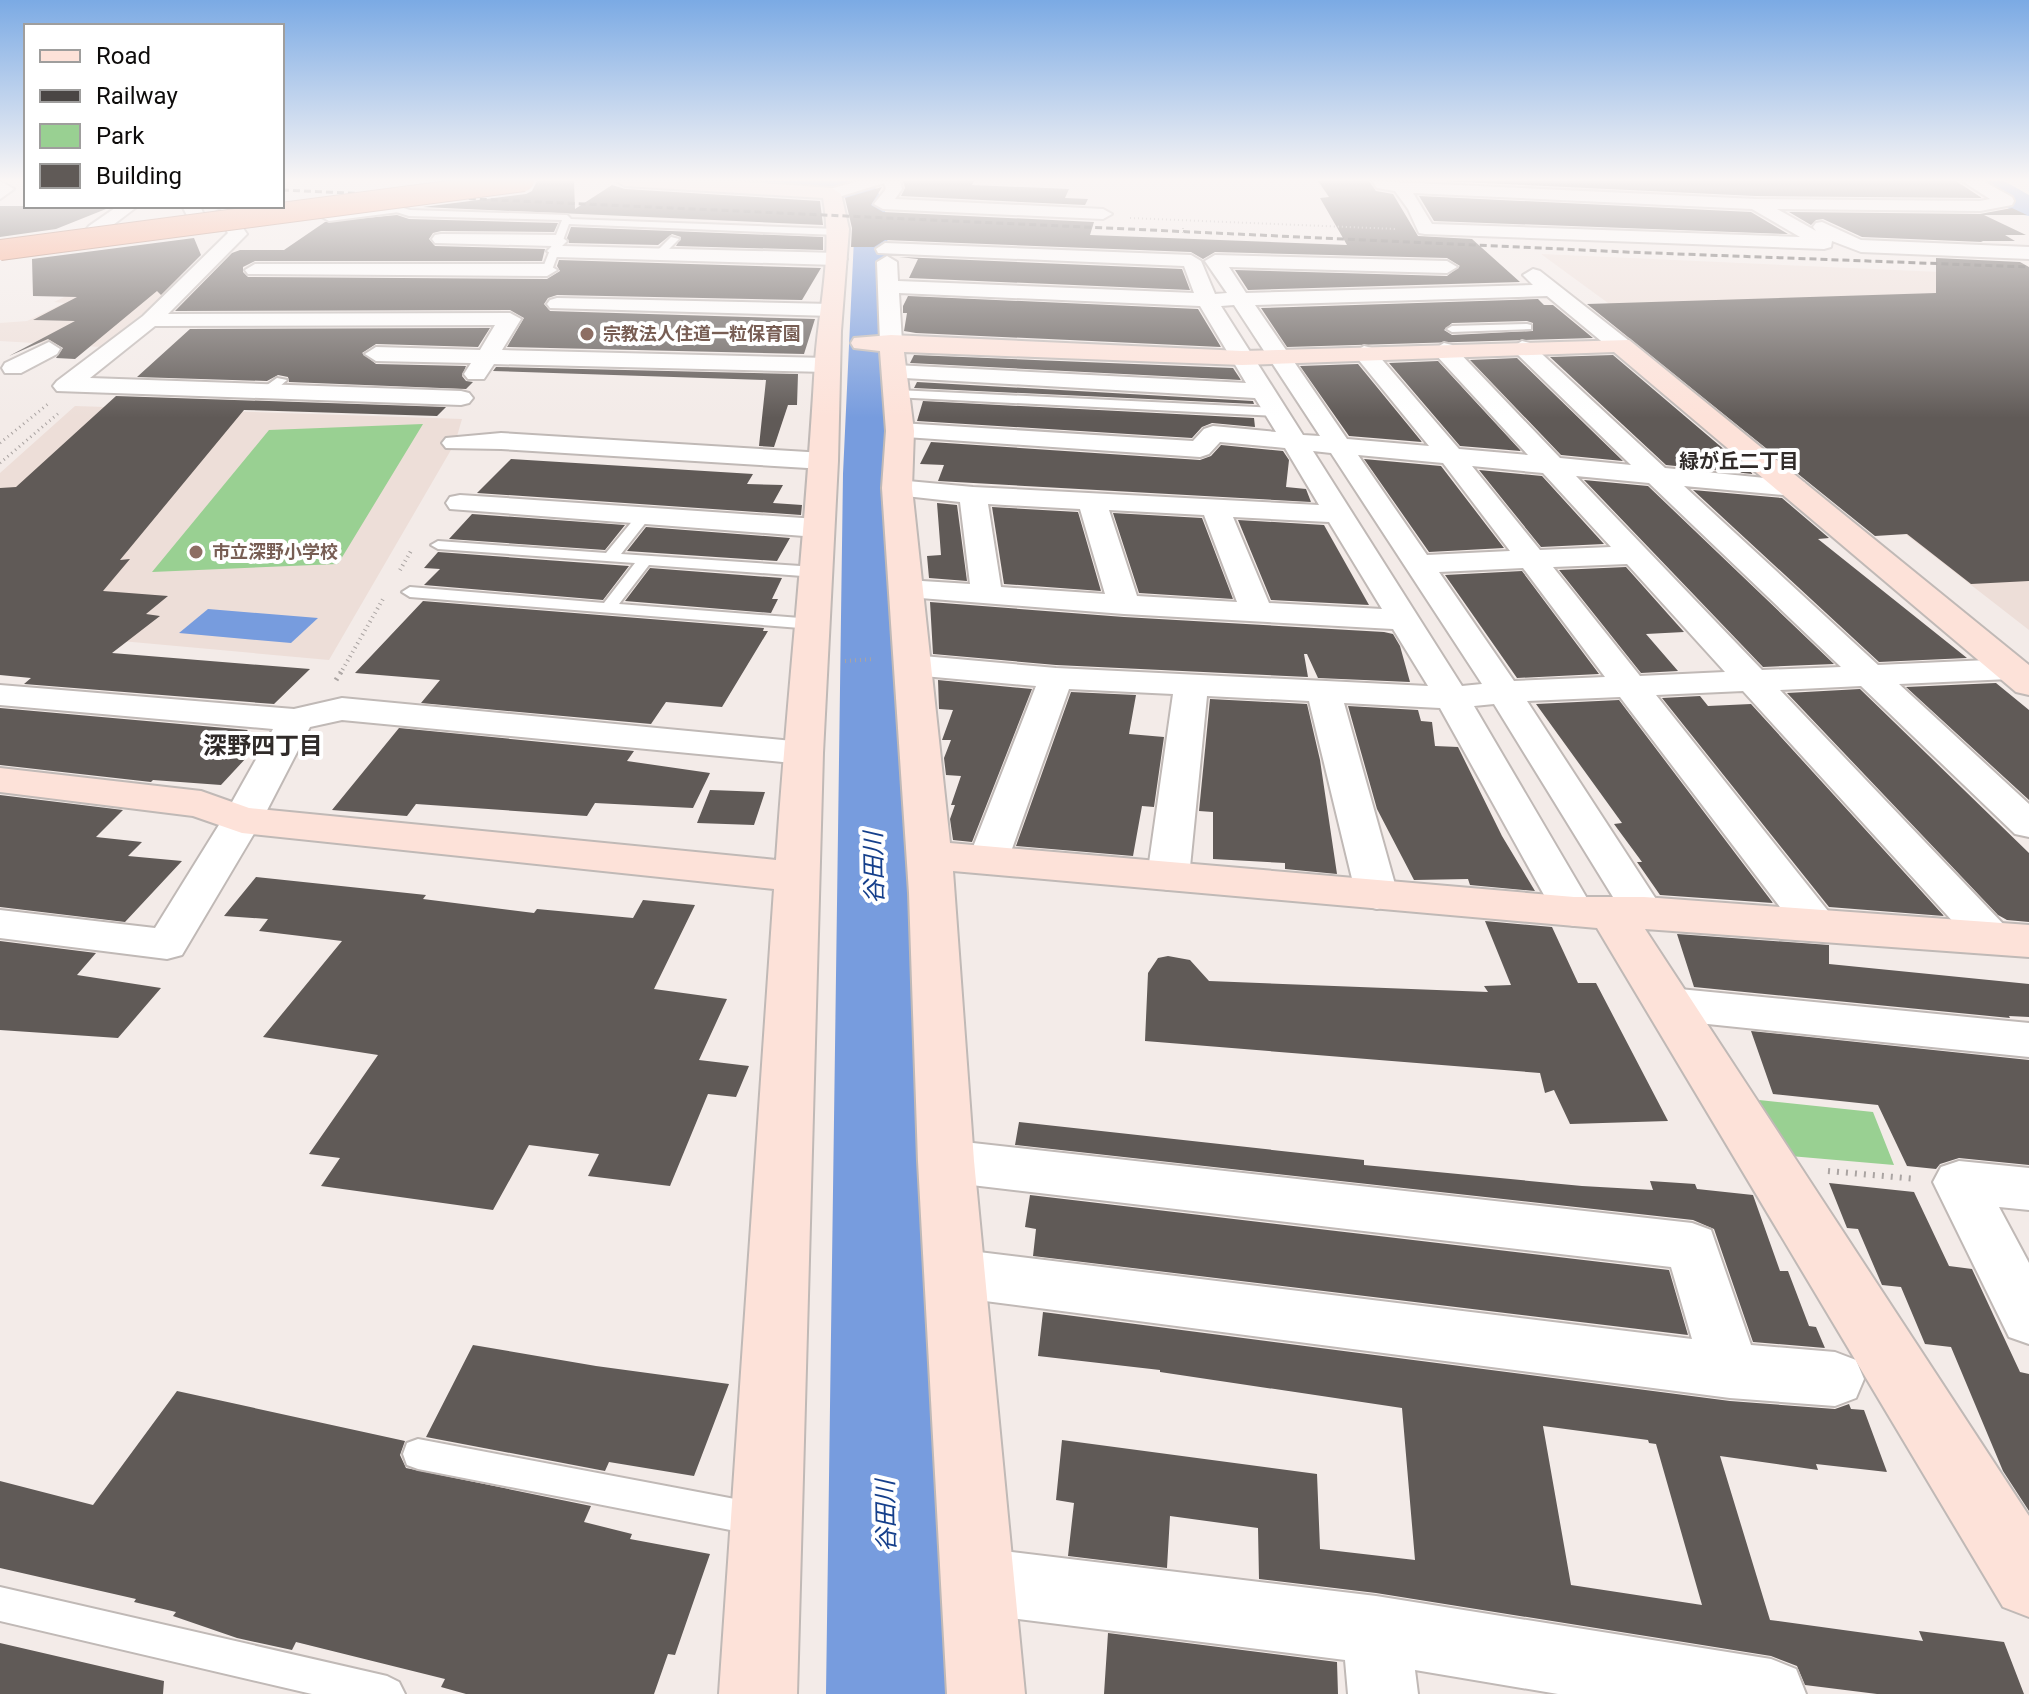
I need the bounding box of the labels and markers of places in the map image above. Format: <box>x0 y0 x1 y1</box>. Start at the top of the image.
place label: 宗教法人住道一粒保育園 <box>603 323 801 344</box>
marker: 宗教法人住道一粒保育園 <box>578 325 596 343</box>
place label: 市立深野小学校 <box>212 541 338 562</box>
marker: 市立深野小学校 <box>187 543 205 561</box>

